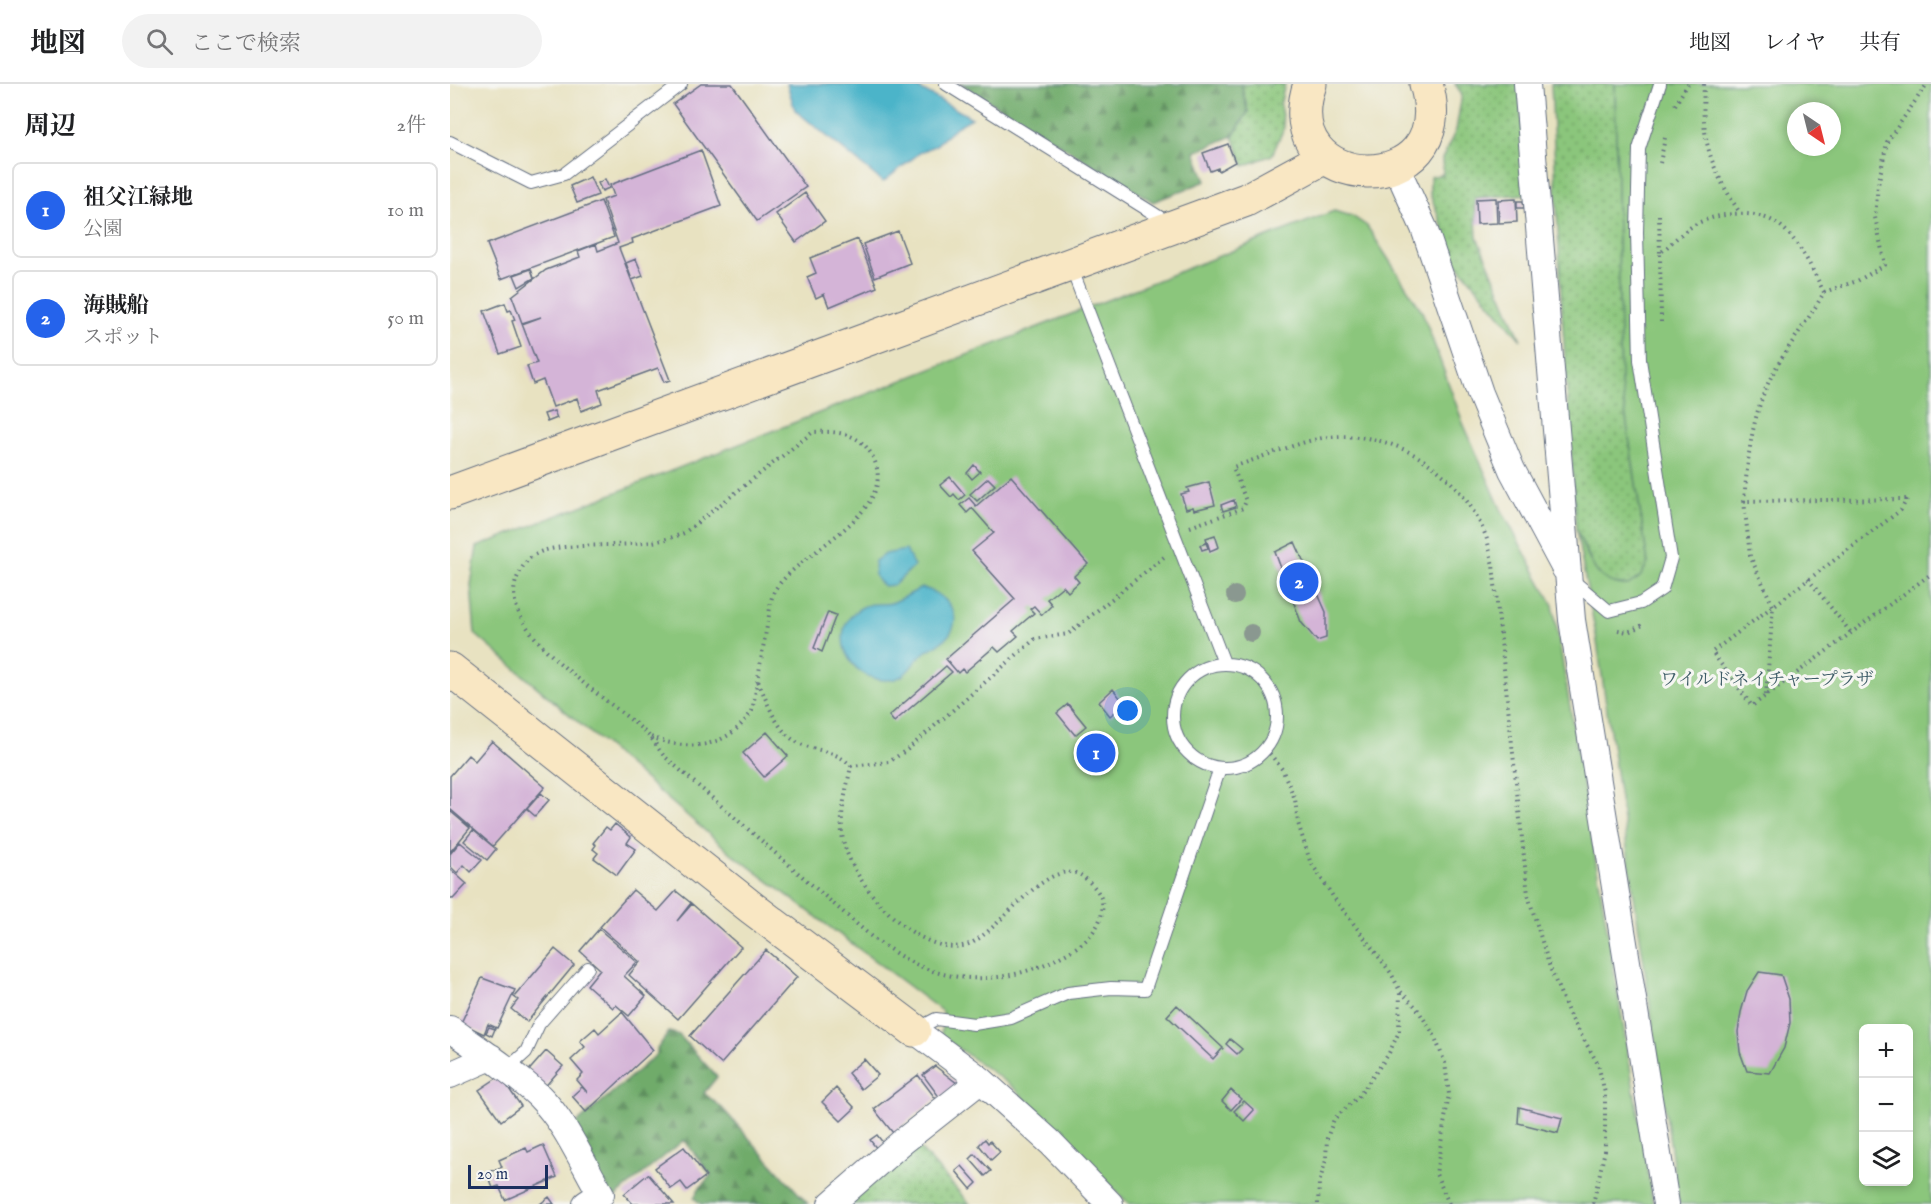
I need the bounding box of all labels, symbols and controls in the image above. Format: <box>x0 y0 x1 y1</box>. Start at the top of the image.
search box <box>122 14 542 68</box>
icon: search <box>143 25 176 58</box>
text: 地図 <box>30 27 86 62</box>
text: ここで検索 <box>191 30 301 58</box>
text: 地図 <box>1689 30 1731 57</box>
text: レイヤ <box>1764 30 1826 57</box>
text: 共有 <box>1859 30 1901 57</box>
north arrow <box>1787 102 1841 156</box>
text: 周辺 <box>24 110 76 143</box>
text: 2件 <box>397 113 426 138</box>
text: 祖父江緑地 <box>83 184 193 212</box>
text: 1 <box>42 198 49 223</box>
text: 10 m <box>387 198 424 223</box>
text: 公園 <box>83 217 123 242</box>
text: 海賊船 <box>83 292 149 320</box>
text: 2 <box>41 306 50 331</box>
text: 50 m <box>387 306 424 331</box>
text: スポット <box>83 325 163 350</box>
pin: 2 <box>1280 560 1318 604</box>
park label: ワイルドネイチャープラザ <box>1660 669 1874 692</box>
your location <box>1113 696 1142 725</box>
pin: 1 <box>1076 730 1116 776</box>
map controls <box>1859 1024 1913 1186</box>
button: + <box>1859 1024 1913 1078</box>
button: − <box>1859 1078 1913 1132</box>
button: layers <box>1859 1132 1913 1186</box>
scale bar <box>468 1162 548 1190</box>
text: 20 m <box>477 1165 508 1185</box>

